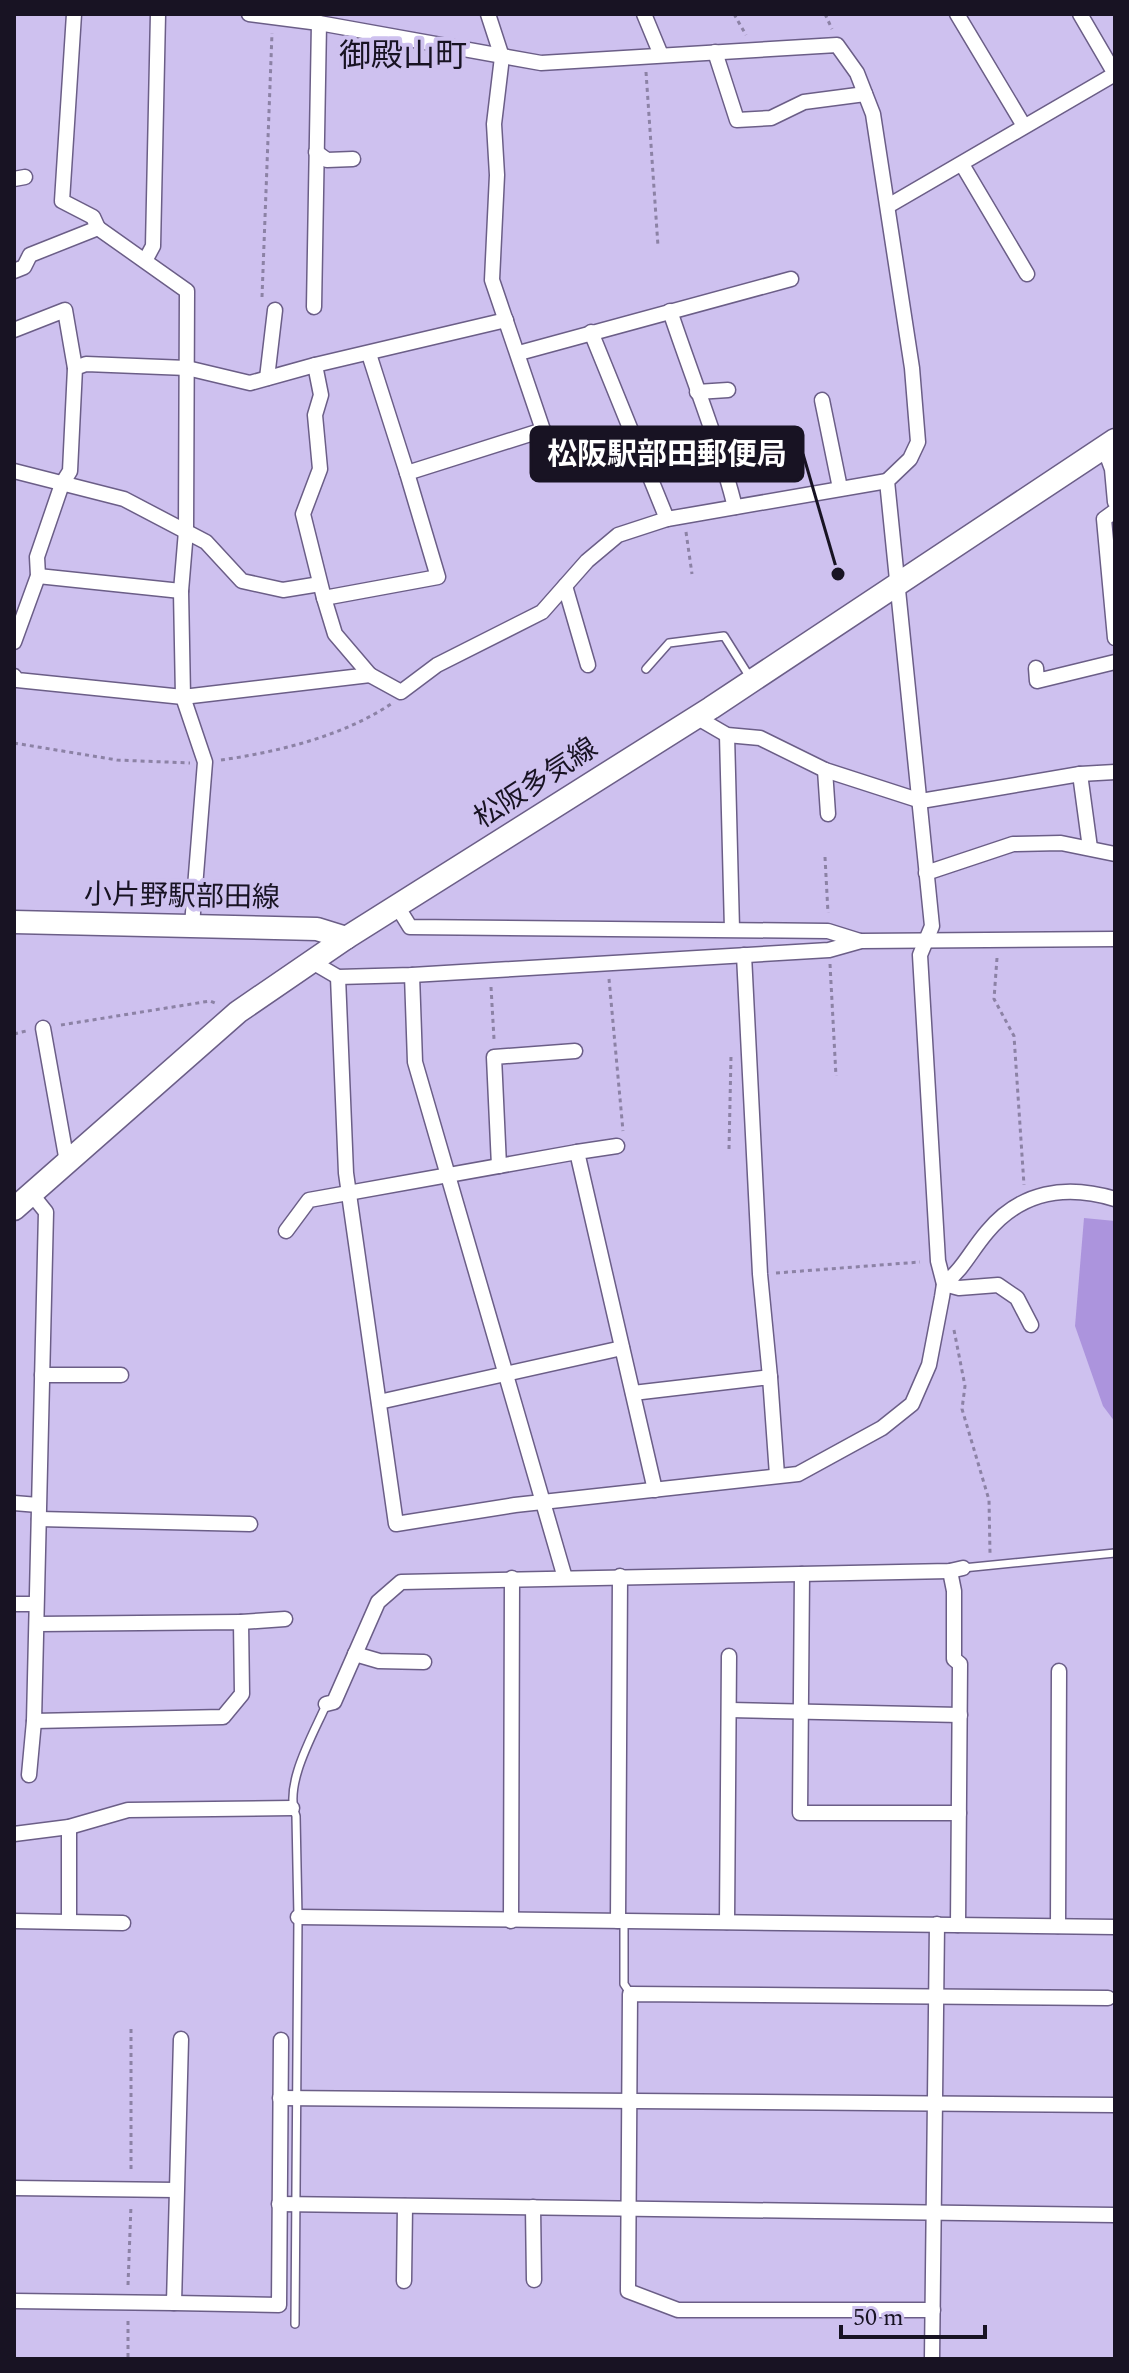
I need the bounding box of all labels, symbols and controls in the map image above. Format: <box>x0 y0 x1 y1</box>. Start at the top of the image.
district label: 御殿山町 <box>339 32 467 81</box>
callout: 松阪駅部田郵便局 <box>531 427 803 481</box>
text: 松阪駅部田郵便局 <box>547 432 787 478</box>
street label: 松阪多気線 <box>465 727 606 839</box>
street label: 小片野駅部田線 <box>84 873 280 920</box>
scale bar <box>841 2289 985 2339</box>
text: 50 m <box>853 2300 904 2336</box>

